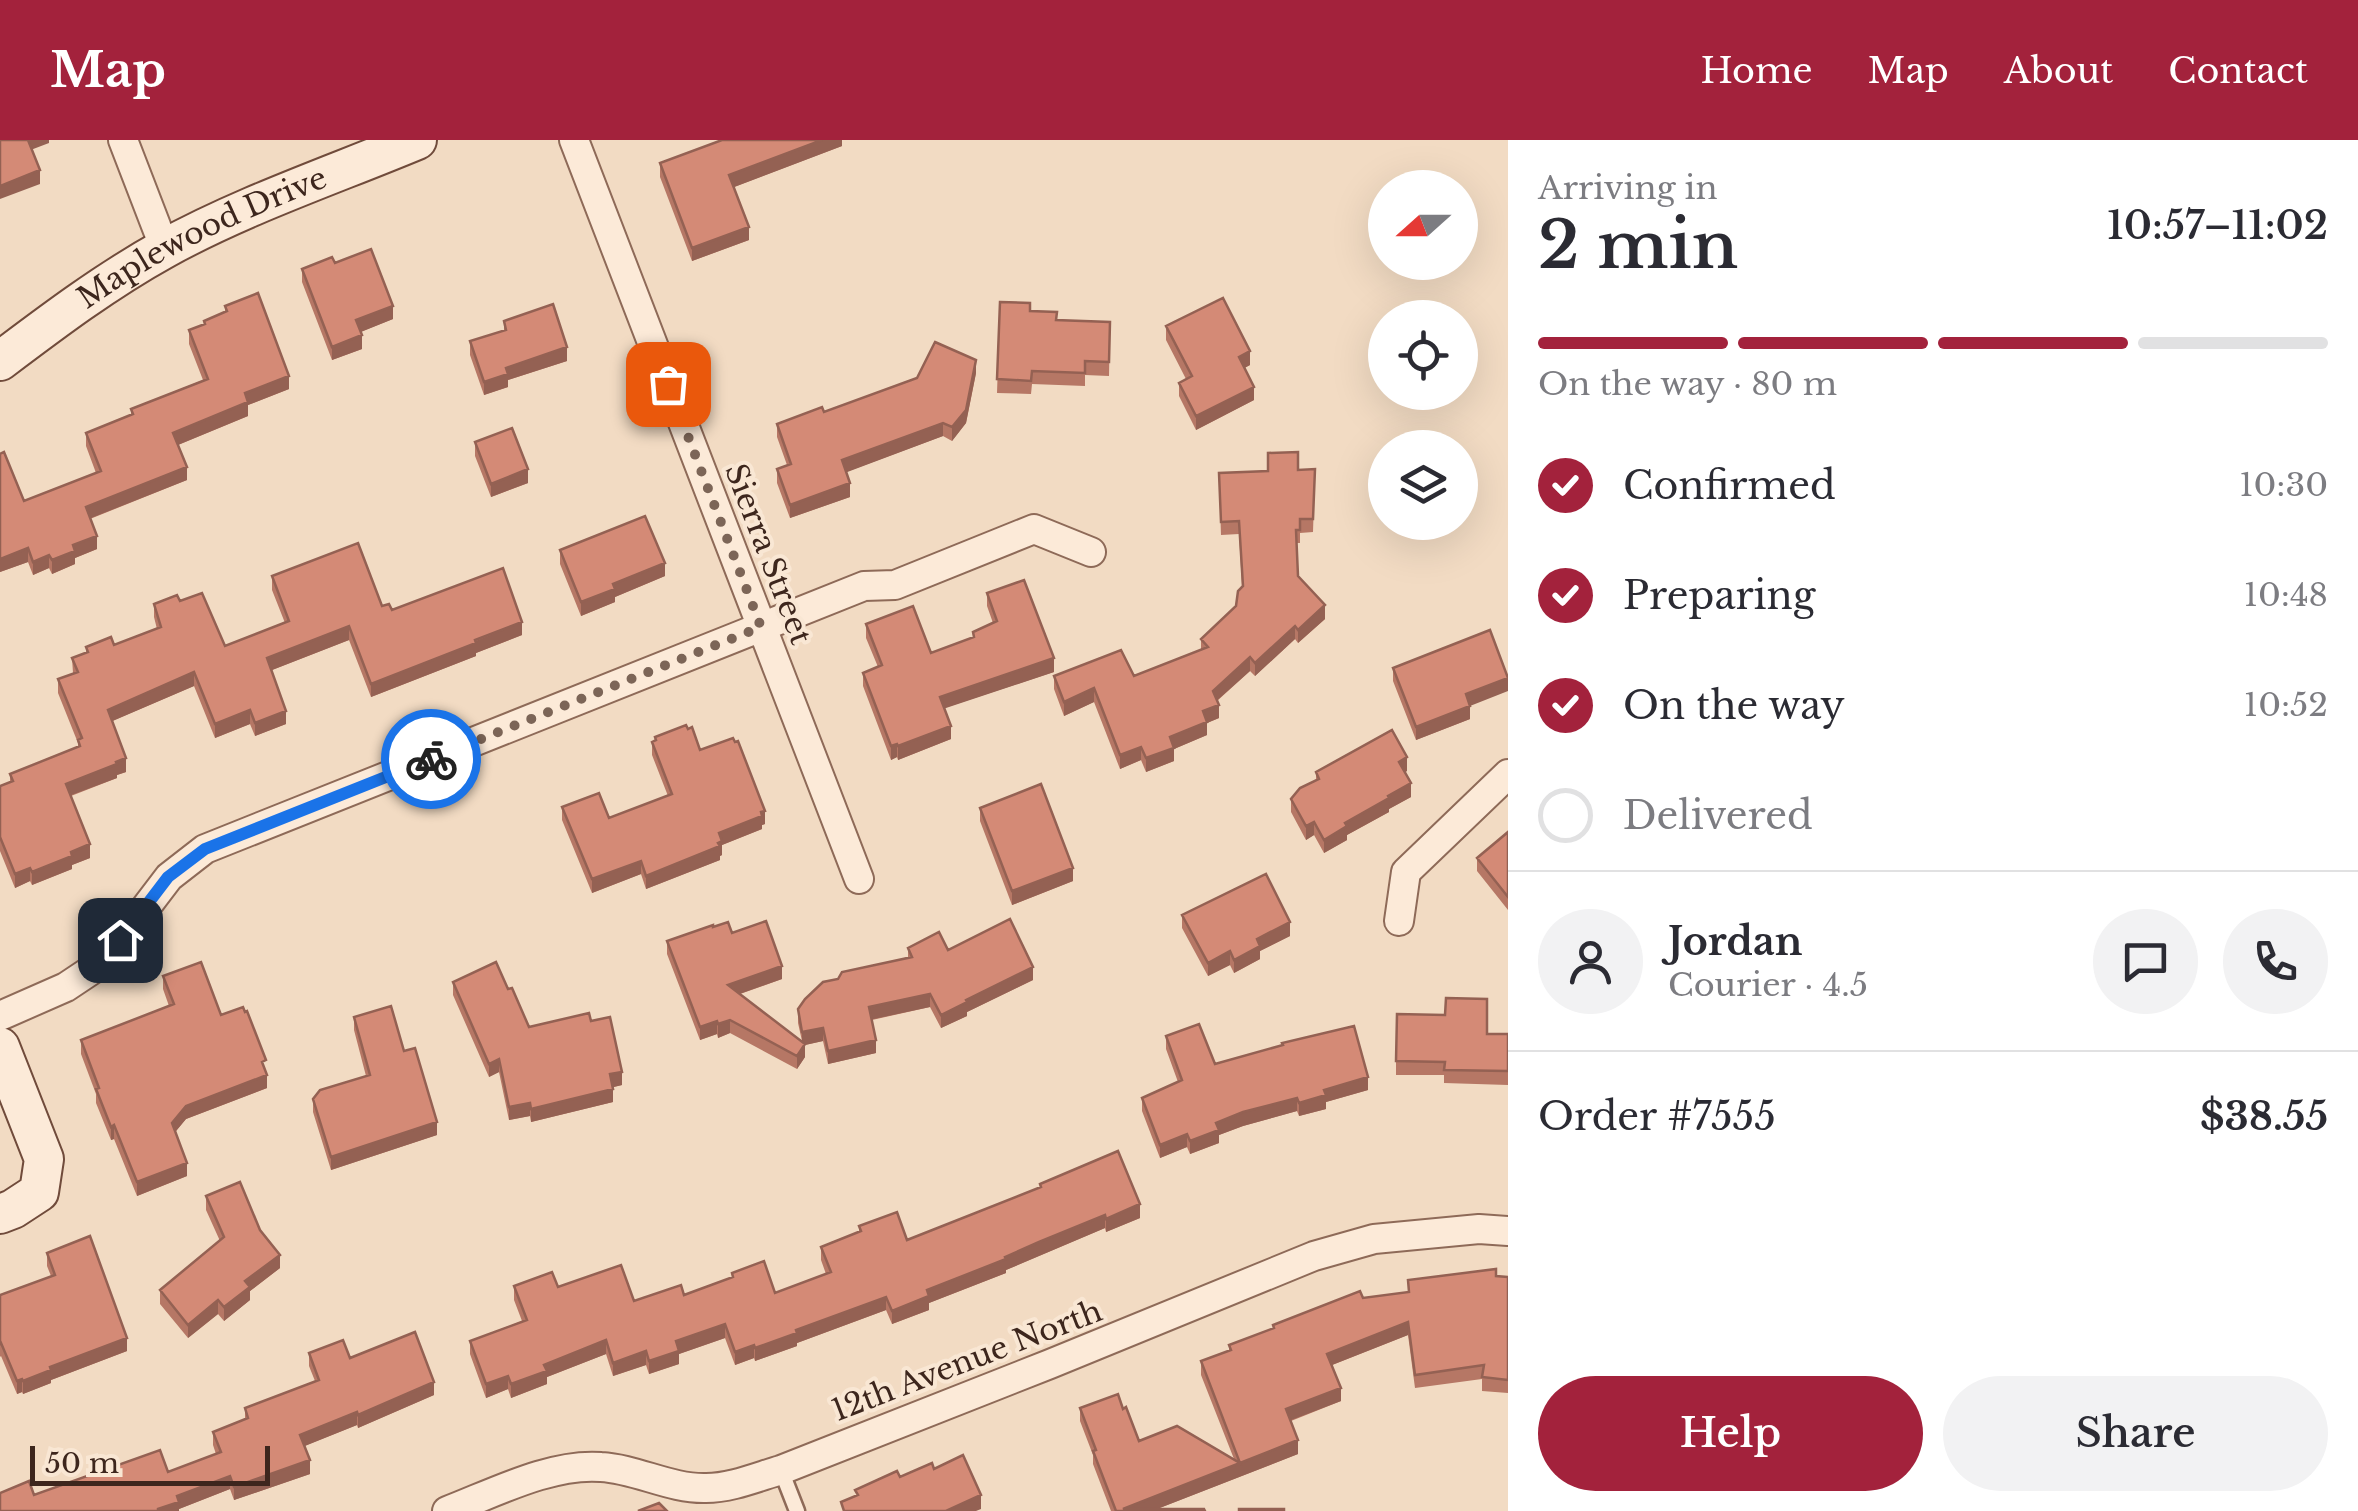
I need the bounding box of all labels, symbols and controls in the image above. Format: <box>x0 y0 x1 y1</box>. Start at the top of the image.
text: Map <box>50 40 166 100</box>
text: Home <box>1701 49 1813 92</box>
text: Map <box>1868 49 1949 92</box>
text: About <box>2004 49 2113 92</box>
text: Contact <box>2168 49 2308 92</box>
street label: Maplewood Drive <box>70 159 332 316</box>
text: Arriving in <box>1538 168 1717 208</box>
north arrow <box>1368 170 1478 280</box>
map controls <box>1368 170 1478 540</box>
text: 10:57–11:02 <box>2107 202 2328 249</box>
text: 2 min <box>1538 205 1738 286</box>
button: locate <box>1368 300 1478 410</box>
pin <box>626 342 711 427</box>
icon: bag <box>641 357 696 412</box>
text: On the way · 80 m <box>1538 364 1837 404</box>
button: layers <box>1368 430 1478 540</box>
street label: Sierra Street <box>717 458 820 650</box>
icon: check <box>1538 458 1593 513</box>
text: Confirmed <box>1623 462 1836 509</box>
text: 10:30 <box>2239 465 2328 505</box>
icon: check <box>1538 568 1593 623</box>
text: Preparing <box>1623 572 1815 619</box>
text: 10:48 <box>2244 575 2328 615</box>
icon: check <box>1538 678 1593 733</box>
text: On the way <box>1623 682 1845 729</box>
text: 10:52 <box>2244 685 2328 725</box>
courier <box>381 709 481 809</box>
icon: bike <box>404 732 459 787</box>
text: Delivered <box>1623 792 1813 839</box>
pin <box>78 898 163 983</box>
button: person <box>1538 909 1643 1014</box>
button: chat <box>2093 909 2198 1014</box>
button: phone <box>2223 909 2328 1014</box>
icon: home <box>93 913 148 968</box>
text: Jordan <box>1668 918 1802 965</box>
text: Courier · 4.5 <box>1668 965 1868 1005</box>
text: Order #7555 <box>1538 1093 1776 1140</box>
text: $38.55 <box>2200 1093 2328 1140</box>
street label: 12th Avenue North <box>827 1292 1107 1429</box>
button: Help <box>1538 1376 1923 1491</box>
button: Share <box>1943 1376 2328 1491</box>
scale bar <box>30 1441 270 1486</box>
text: 50 m <box>45 1446 119 1481</box>

